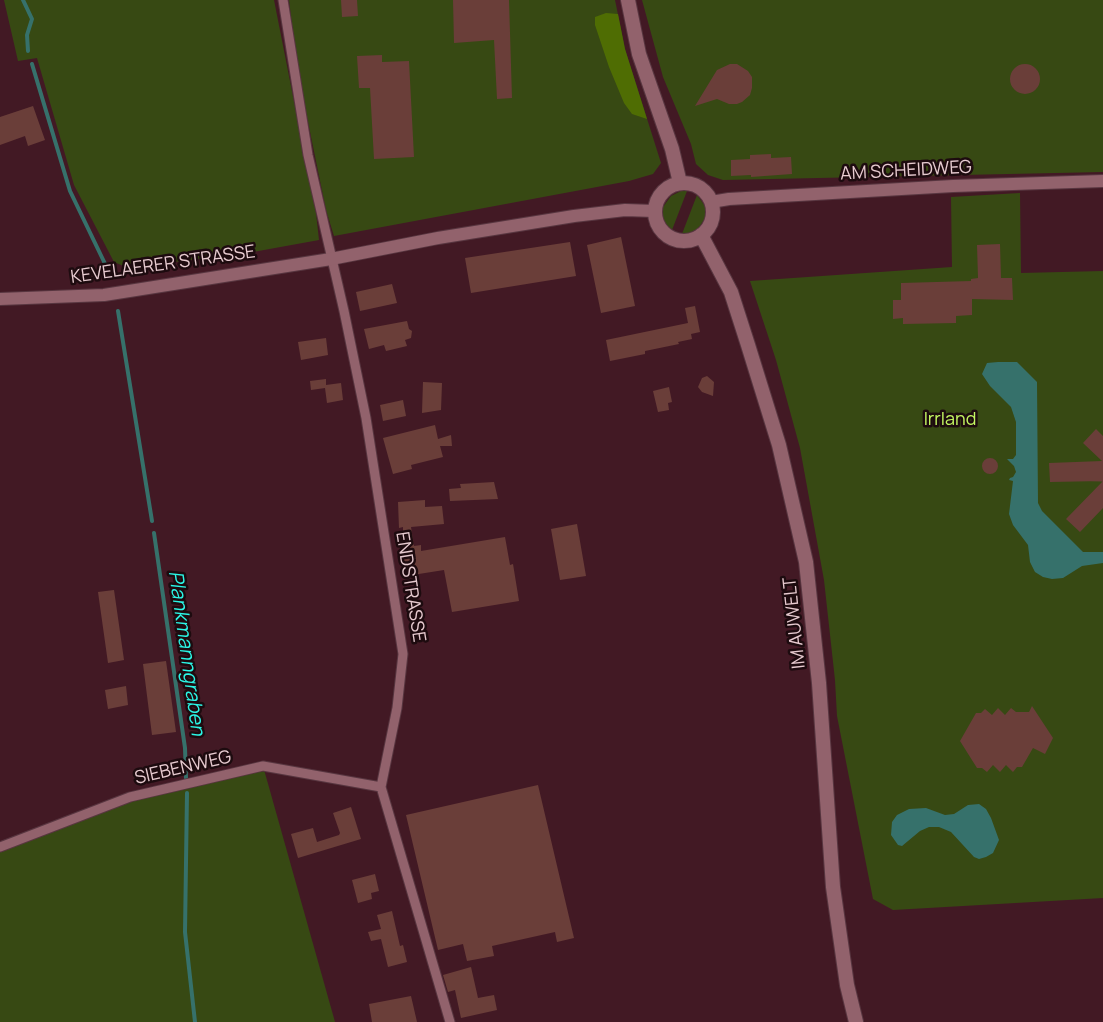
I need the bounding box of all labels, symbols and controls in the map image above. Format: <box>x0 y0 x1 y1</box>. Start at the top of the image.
street label: AM SCHEIDWEG <box>840 157 972 185</box>
street label: KEVELAERER STRASSE <box>69 241 257 289</box>
park label: Irrland <box>924 409 976 431</box>
street label: ENDSTRASSE <box>391 530 429 644</box>
water label: Plankmanngraben <box>163 569 209 737</box>
street label: IM AUWELT <box>779 576 811 670</box>
street label: SIEBENWEG <box>133 746 233 790</box>

